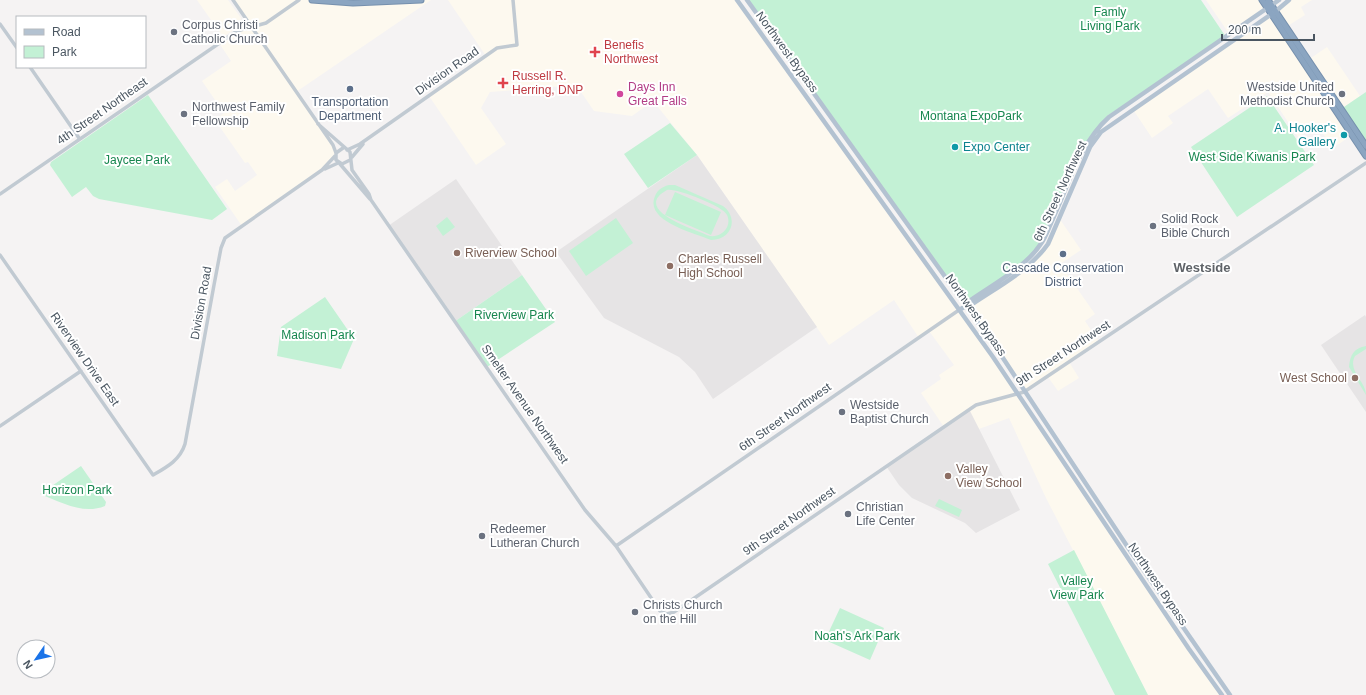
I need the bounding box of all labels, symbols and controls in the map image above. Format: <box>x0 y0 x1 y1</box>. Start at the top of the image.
park label: Famly Living Park <box>1080 5 1141 33</box>
street label: Northwest Bypass <box>753 9 821 95</box>
legend <box>16 16 146 68</box>
scale bar <box>1222 16 1314 42</box>
place label: Corpus Christi Catholic Church <box>182 18 267 46</box>
text: 200 m <box>1228 23 1261 37</box>
text: Road <box>52 25 81 39</box>
marker: Corpus Christi Catholic Church <box>169 27 179 37</box>
place label: Benefis Northwest <box>604 38 659 66</box>
street label: Division Road <box>413 44 481 98</box>
text: Park <box>52 45 78 59</box>
marker: Benefis Northwest <box>589 46 601 58</box>
place label: Russell R. Herring, DNP <box>512 69 583 97</box>
street label: 4th Street Northeast <box>54 74 151 148</box>
marker: Russell R. Herring, DNP <box>497 77 509 89</box>
place label: Days Inn Great Falls <box>628 80 687 108</box>
place label: Westside United Methodist Church <box>1240 80 1334 108</box>
marker: Transportation Department <box>345 84 355 94</box>
marker: Days Inn Great Falls <box>615 89 625 99</box>
marker: Westside United Methodist Church <box>1337 89 1347 99</box>
place label: Transportation Department <box>312 95 388 123</box>
place label: Northwest Family Fellowship <box>192 100 285 128</box>
marker: Northwest Family Fellowship <box>179 109 189 119</box>
park label: Montana ExpoPark <box>920 109 1023 123</box>
place label: A. Hooker's Gallery <box>1274 121 1336 149</box>
marker: A. Hooker's Gallery <box>1339 130 1349 140</box>
street label: 6th Street Northwest <box>1031 138 1090 244</box>
place label: Expo Center <box>963 140 1030 154</box>
marker: Expo Center <box>950 142 960 152</box>
park label: West Side Kiwanis Park <box>1188 150 1317 164</box>
park label: Jaycee Park <box>104 153 171 167</box>
place label: Solid Rock Bible Church <box>1161 212 1230 240</box>
marker: Solid Rock Bible Church <box>1148 221 1158 231</box>
place label: Riverview School <box>465 246 557 260</box>
marker: Riverview School <box>452 248 462 258</box>
marker: Cascade Conservation District <box>1058 249 1068 259</box>
place label: Charles Russell High School <box>678 252 762 280</box>
district label: Westside <box>1174 260 1230 275</box>
marker: Charles Russell High School <box>665 261 675 271</box>
place label: Cascade Conservation District <box>1002 261 1124 289</box>
street label: Division Road <box>188 265 214 341</box>
street label: Northwest Bypass <box>943 271 1009 359</box>
park label: Riverview Park <box>474 308 555 322</box>
street label: Riverview Drive East <box>48 310 123 409</box>
street label: 9th Street Northwest <box>1013 317 1113 389</box>
park label: Madison Park <box>281 328 356 342</box>
street label: Smelter Avenue Northwest <box>479 342 572 467</box>
place label: West School <box>1280 371 1347 385</box>
marker: West School <box>1350 373 1360 383</box>
street label: 6th Street Northwest <box>736 380 834 454</box>
place label: Westside Baptist Church <box>850 398 929 426</box>
marker: Westside Baptist Church <box>837 407 847 417</box>
place label: Valley View School <box>956 462 1022 490</box>
marker: Valley View School <box>943 471 953 481</box>
park label: Horizon Park <box>42 483 113 497</box>
street label: 9th Street Northwest <box>740 484 838 558</box>
place label: Christian Life Center <box>856 500 915 528</box>
marker: Christian Life Center <box>843 509 853 519</box>
place label: Redeemer Lutheran Church <box>490 522 579 550</box>
marker: Redeemer Lutheran Church <box>477 531 487 541</box>
street label: Northwest Bypass <box>1125 540 1191 628</box>
park label: Valley View Park <box>1050 574 1105 602</box>
place label: Christs Church on the Hill <box>643 598 722 626</box>
marker: Christs Church on the Hill <box>630 607 640 617</box>
park label: Noah's Ark Park <box>814 629 901 643</box>
north arrow <box>16 639 56 679</box>
text: N <box>20 658 35 671</box>

